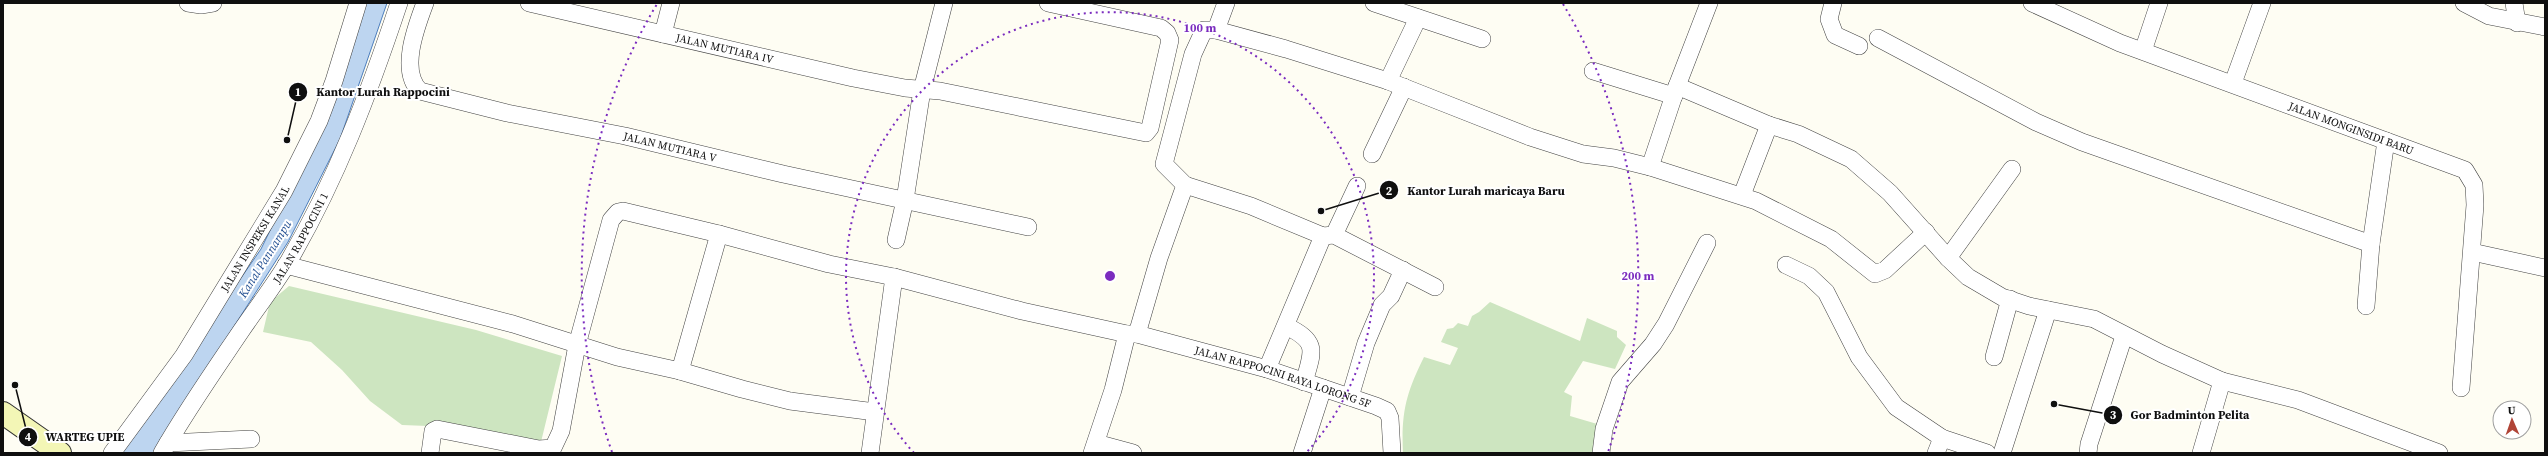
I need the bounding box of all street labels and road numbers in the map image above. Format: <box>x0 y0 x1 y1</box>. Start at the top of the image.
street label: JALAN MUTIARA IV <box>673 30 776 68</box>
street label: JALAN MONGINSIDI BARU <box>2285 98 2416 158</box>
street label: JALAN MUTIARA V <box>621 129 719 166</box>
street label: JALAN INSPEKSI KANAL <box>217 183 294 295</box>
street label: JALAN RAPPOCINI 1 <box>269 190 332 287</box>
street label: JALAN RAPPOCINI RAYA LORONG 5F <box>1192 343 1373 412</box>

